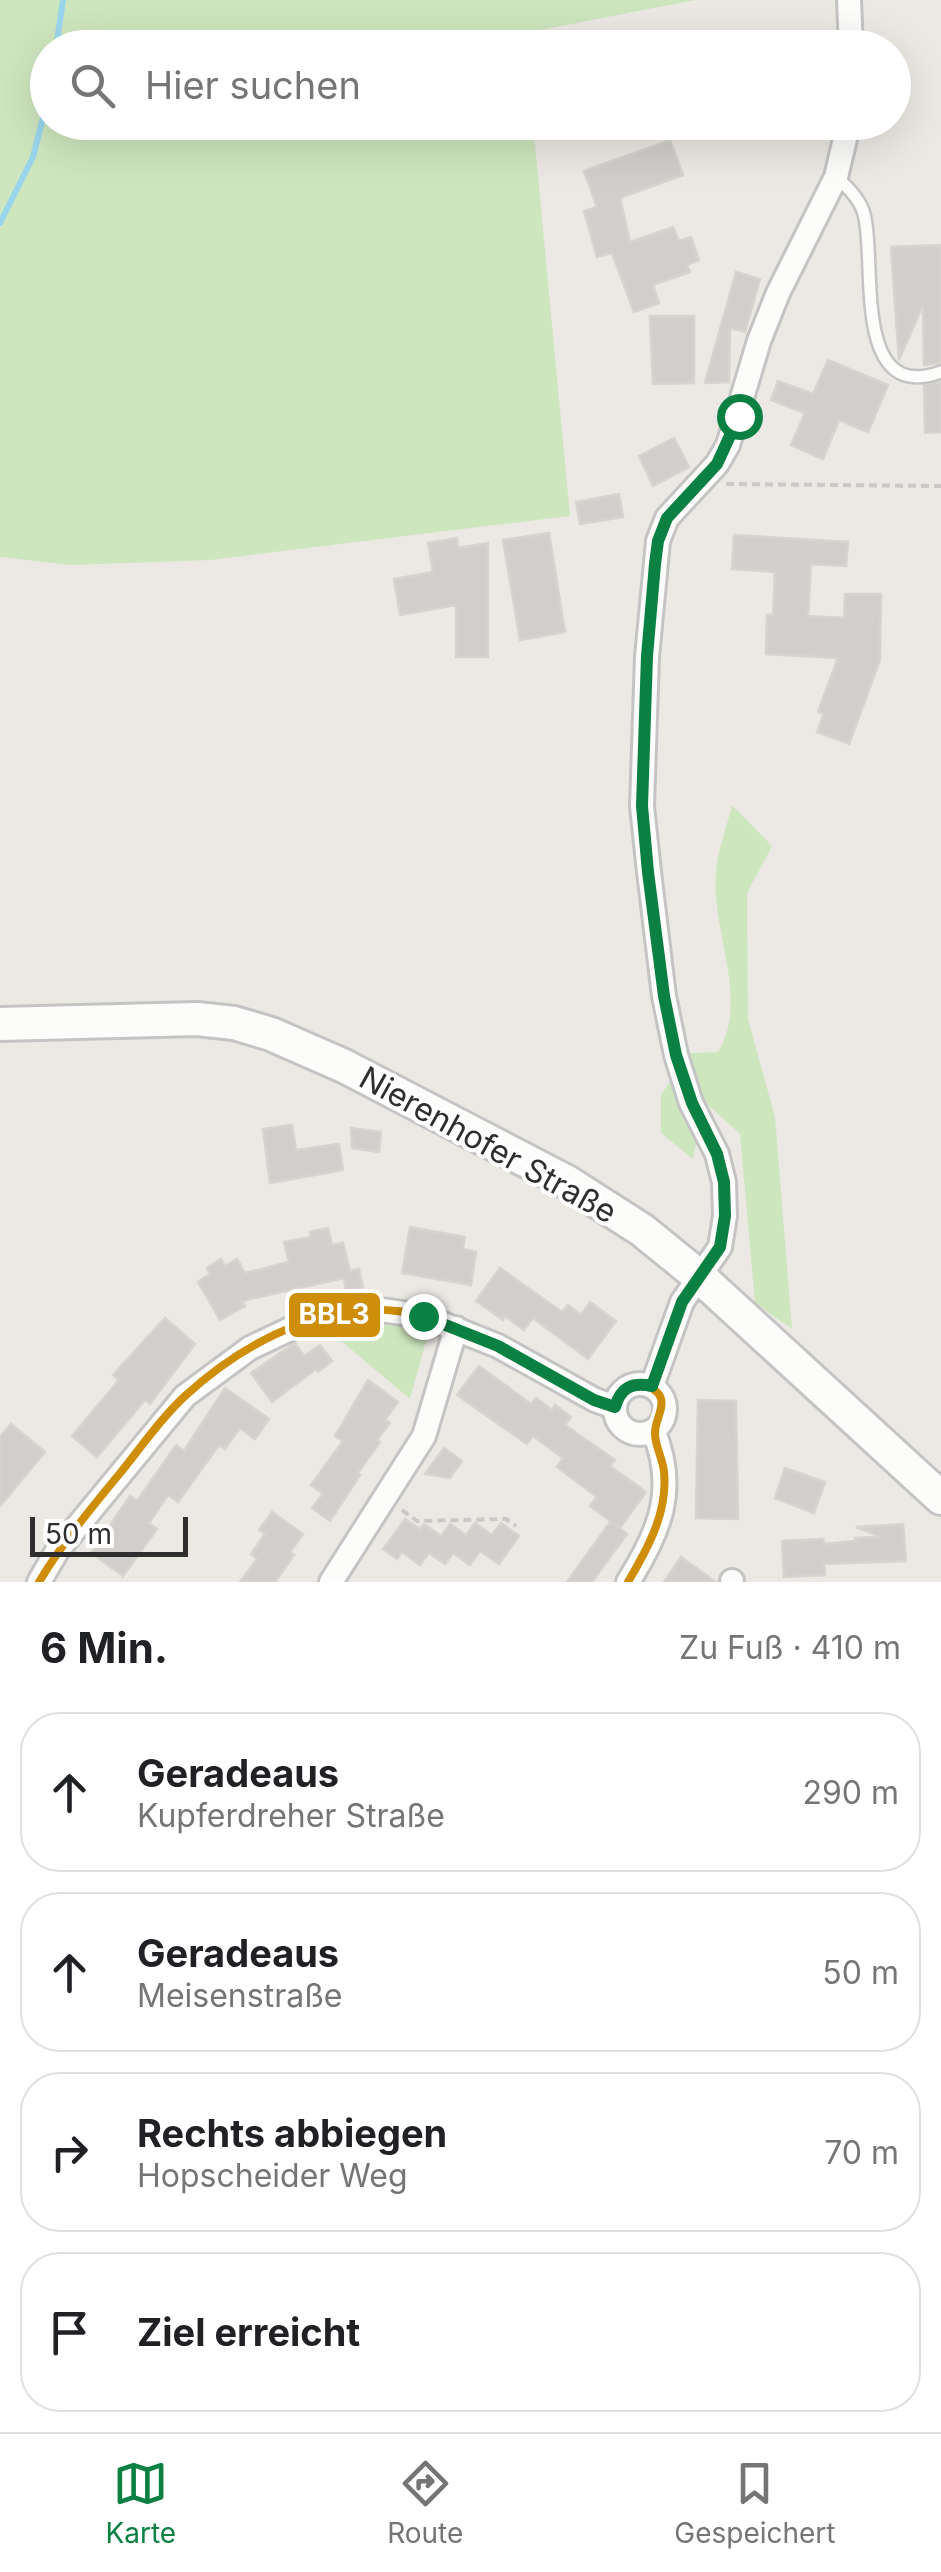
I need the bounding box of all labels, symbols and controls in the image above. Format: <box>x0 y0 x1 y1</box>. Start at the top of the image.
search box <box>30 30 911 140</box>
icon: search <box>65 58 120 113</box>
text: Hier suchen <box>145 62 361 108</box>
route start <box>717 394 763 440</box>
street label: Nierenhofer Straße <box>353 1058 624 1231</box>
line badge: BBL3 <box>287 1291 382 1339</box>
route end <box>401 1294 447 1340</box>
text: BBL3 <box>299 1297 369 1331</box>
scale bar <box>30 1512 188 1556</box>
text: 50 m <box>45 1517 112 1551</box>
text: 6 Min. <box>40 1622 168 1673</box>
text: Zu Fuß · 410 m <box>679 1628 901 1667</box>
text: Geradeaus <box>137 1750 339 1796</box>
icon: ahead <box>42 1765 97 1820</box>
text: 290 m <box>802 1773 899 1812</box>
text: Kupferdreher Straße <box>137 1796 445 1835</box>
text: Geradeaus <box>137 1930 339 1976</box>
icon: ahead <box>42 1945 97 2000</box>
text: 50 m <box>822 1953 899 1992</box>
text: Meisenstraße <box>137 1976 343 2015</box>
text: Rechts abbiegen <box>137 2110 447 2156</box>
icon: right <box>42 2125 97 2180</box>
text: 70 m <box>824 2133 899 2172</box>
text: Hopscheider Weg <box>137 2156 408 2195</box>
icon: arrive <box>42 2305 97 2360</box>
text: Ziel erreicht <box>137 2309 360 2355</box>
tab: Karte <box>105 2456 176 2550</box>
tab: Route <box>387 2456 463 2550</box>
tab: Gespeichert <box>674 2456 836 2550</box>

